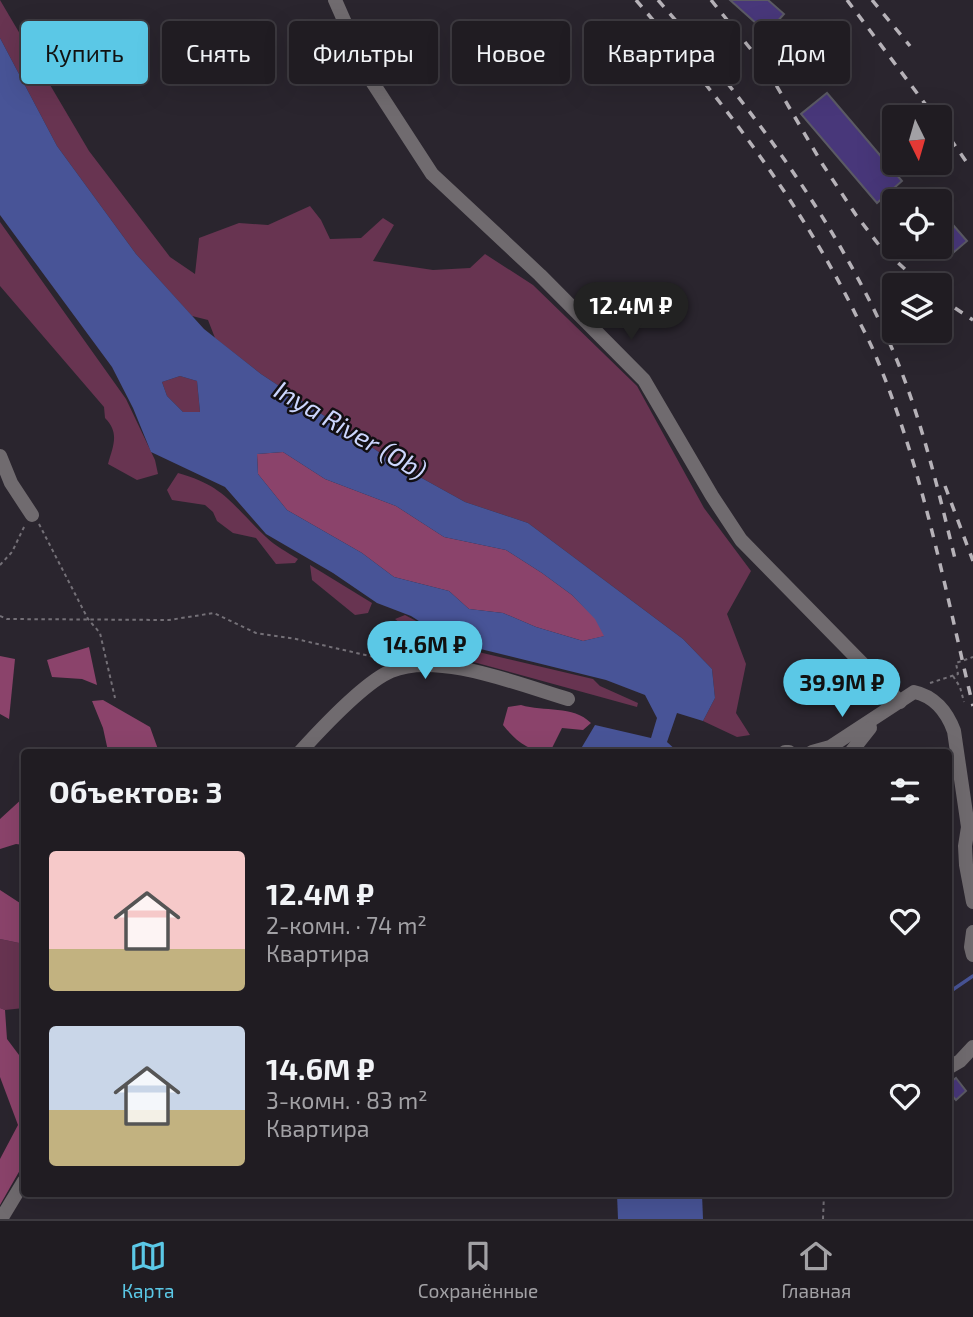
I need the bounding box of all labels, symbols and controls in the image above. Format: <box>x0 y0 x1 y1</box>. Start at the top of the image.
chip: Купить <box>21 21 148 84</box>
chip: Снять <box>162 21 275 84</box>
chip: Фильтры <box>289 21 438 84</box>
chip: Новое <box>452 21 570 84</box>
chip: Квартира <box>584 21 740 84</box>
chip: Дом <box>754 21 850 84</box>
north arrow <box>882 105 952 175</box>
map controls <box>882 105 952 343</box>
button: locate <box>882 189 952 259</box>
button: layers <box>882 273 952 343</box>
pin: 12.4M ₽ <box>566 282 696 342</box>
text: 12.4M ₽ <box>589 291 673 319</box>
water label: Inya River (Ob) <box>269 373 433 486</box>
pin: 14.6M ₽ <box>360 622 490 681</box>
text: 14.6M ₽ <box>383 630 467 658</box>
pin: 39.9M ₽ <box>777 660 907 719</box>
text: 39.9M ₽ <box>799 668 885 696</box>
icon: filters <box>886 772 924 810</box>
text: Объектов: 3 <box>49 773 223 809</box>
text: 12.4M ₽ <box>266 875 374 911</box>
icon: home <box>105 879 189 963</box>
icon: heart <box>886 902 924 940</box>
text: 2-комн. · 74 m² <box>266 911 427 939</box>
text: Квартира <box>266 939 370 967</box>
text: 14.6M ₽ <box>266 1050 375 1086</box>
icon: home <box>105 1054 189 1138</box>
icon: heart <box>886 1077 924 1115</box>
text: 3-комн. · 83 m² <box>266 1086 428 1114</box>
text: Квартира <box>266 1114 370 1142</box>
tab: Карта <box>122 1237 174 1302</box>
tab: Сохранённые <box>418 1237 538 1302</box>
tab: Главная <box>782 1237 851 1302</box>

